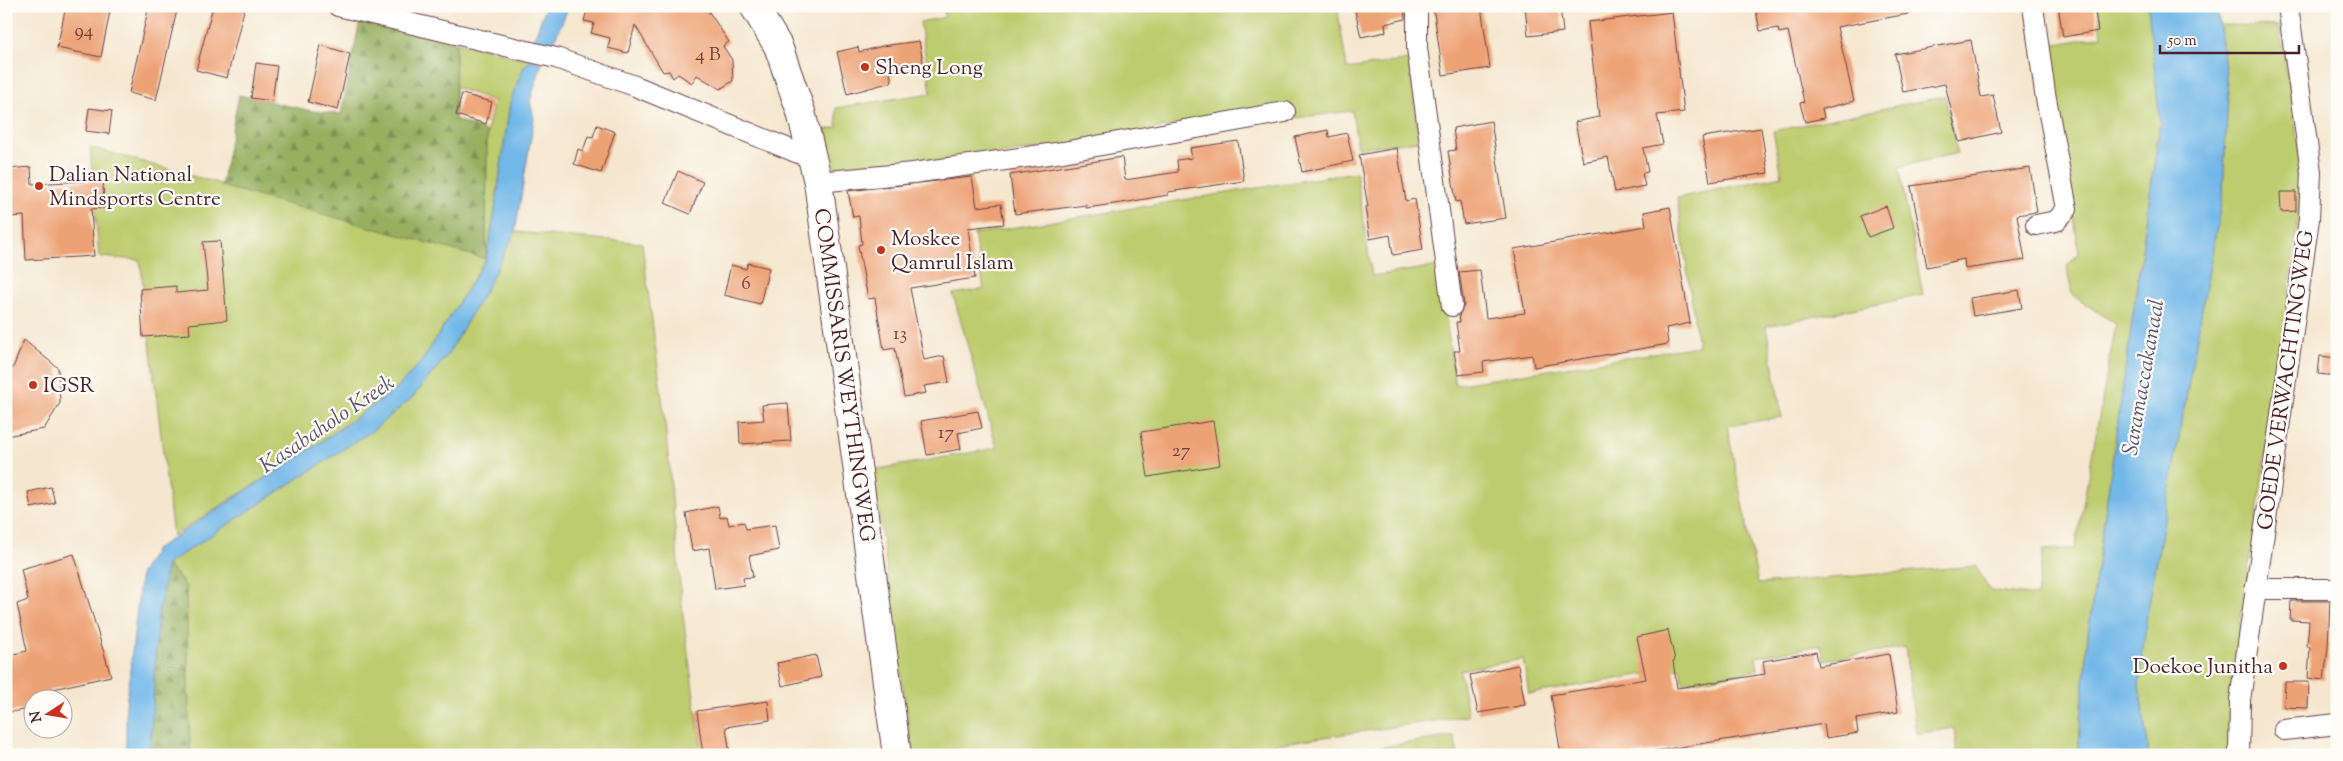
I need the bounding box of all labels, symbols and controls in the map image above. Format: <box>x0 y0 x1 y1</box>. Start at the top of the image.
house number: 94 <box>75 18 94 45</box>
scale bar <box>2160 22 2299 54</box>
text: 50 m <box>2167 31 2197 52</box>
house number: 4 B <box>695 42 721 69</box>
place label: Sheng Long <box>875 54 983 84</box>
marker: Sheng Long <box>859 61 871 73</box>
place label: Dalian National Mindsports Centre <box>49 161 221 215</box>
marker: Dalian National Mindsports Centre <box>33 180 45 192</box>
street label: COMMISSARIS WEYTHINGWEG <box>805 206 881 544</box>
place label: Moskee Qamrul Islam <box>891 225 1014 279</box>
street label: GOEDE VERWACHTINGWEG <box>2251 228 2323 532</box>
marker: Moskee Qamrul Islam <box>875 244 887 256</box>
house number: 6 <box>741 271 751 298</box>
water label: Saramaccakanaal <box>2115 297 2174 458</box>
house number: 13 <box>893 321 907 348</box>
water label: Kasabaholo Kreek <box>254 368 402 483</box>
place label: IGSR <box>43 372 95 402</box>
marker: IGSR <box>27 379 39 391</box>
house number: 17 <box>938 420 954 447</box>
house number: 27 <box>1172 438 1191 465</box>
place label: Doekoe Junitha <box>2133 653 2273 683</box>
marker: Doekoe Junitha <box>2277 660 2289 672</box>
north arrow <box>22 688 72 738</box>
text: N <box>26 709 48 724</box>

